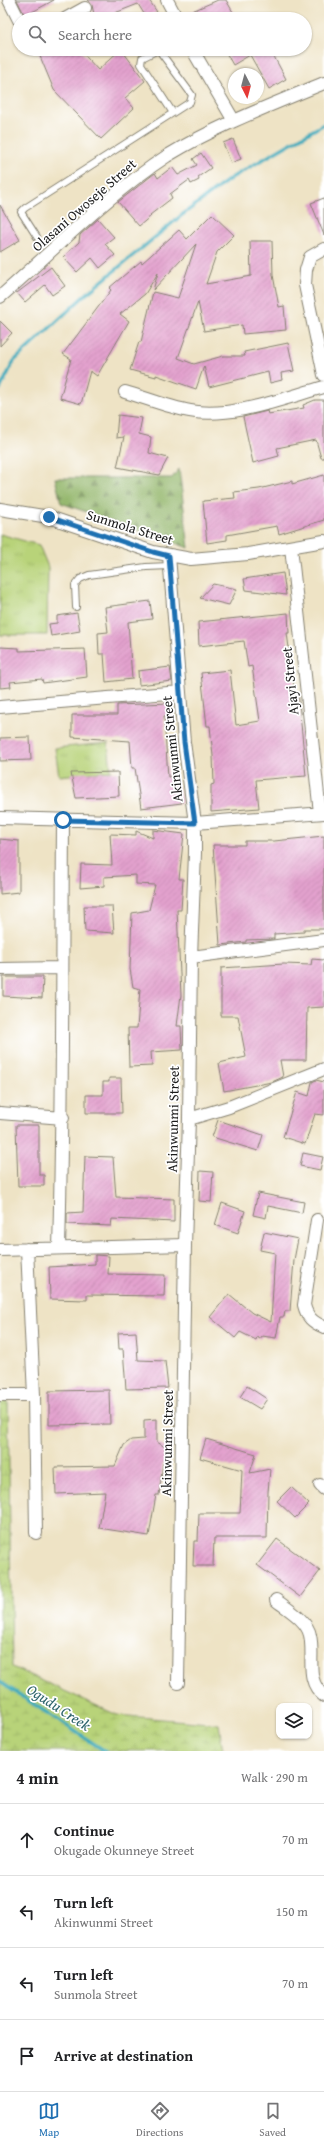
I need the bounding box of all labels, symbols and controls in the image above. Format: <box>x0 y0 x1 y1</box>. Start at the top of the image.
search box <box>12 12 312 56</box>
icon: search <box>26 23 48 45</box>
text: Search here <box>58 24 132 45</box>
north arrow <box>228 68 264 104</box>
street label: Olasani Owoseje Street <box>27 154 141 256</box>
street label: Sunmola Street <box>84 504 176 550</box>
route end <box>40 508 58 526</box>
street label: Ajayi Street <box>276 646 304 716</box>
street label: Akinwunmi Street <box>156 695 188 803</box>
route start <box>54 811 72 829</box>
street label: Akinwunmi Street <box>162 1065 184 1172</box>
street label: Akinwunmi Street <box>156 1389 178 1496</box>
water label: Ogudu Creek <box>23 1679 95 1736</box>
map controls <box>276 1703 312 1739</box>
button: layers <box>276 1703 312 1739</box>
text: 4 min <box>16 1765 58 1790</box>
text: Walk · 290 m <box>241 1768 308 1787</box>
text: Continue <box>54 1820 115 1841</box>
icon: ahead <box>16 1829 38 1851</box>
text: 70 m <box>282 1830 308 1849</box>
text: Okugade Okunneye Street <box>54 1841 194 1860</box>
text: Turn left <box>54 1892 113 1913</box>
icon: left <box>16 1901 38 1923</box>
text: 150 m <box>276 1902 308 1921</box>
text: Akinwunmi Street <box>54 1913 153 1932</box>
text: Turn left <box>54 1964 113 1985</box>
icon: left <box>16 1973 38 1995</box>
text: 70 m <box>282 1974 308 1993</box>
text: Sunmola Street <box>54 1985 137 2004</box>
icon: arrive <box>16 2045 38 2067</box>
text: Arrive at destination <box>54 2045 193 2066</box>
tab: Map <box>38 2100 60 2140</box>
tab: Directions <box>136 2100 183 2140</box>
tab: Saved <box>259 2100 286 2140</box>

